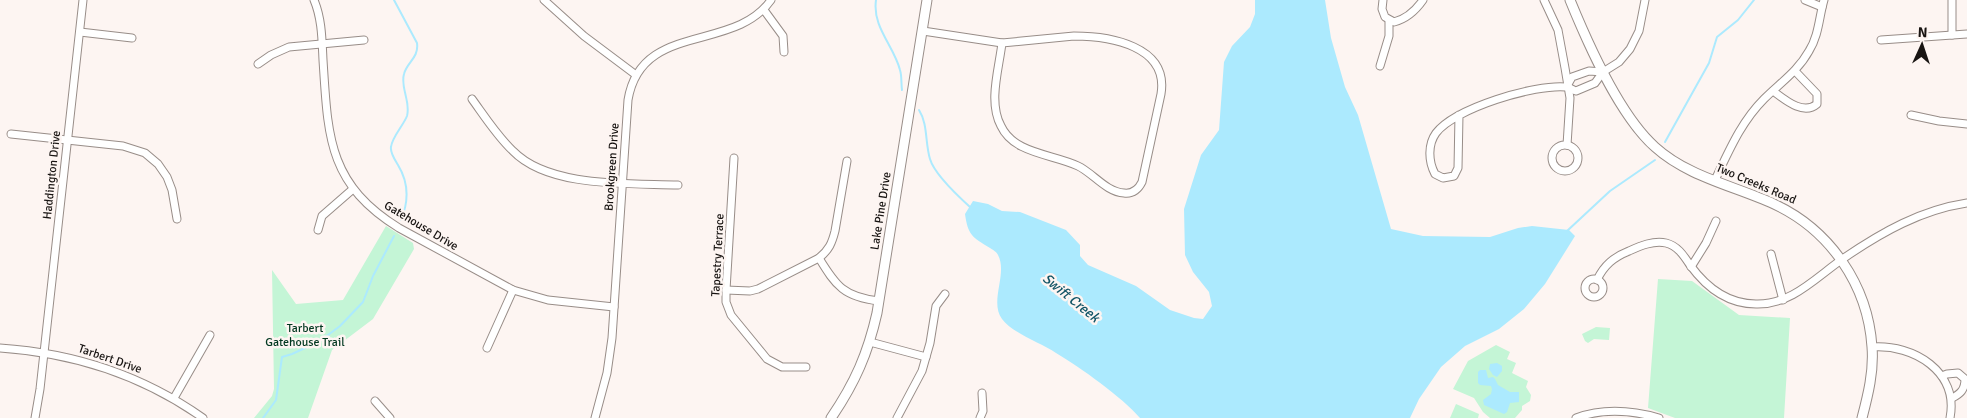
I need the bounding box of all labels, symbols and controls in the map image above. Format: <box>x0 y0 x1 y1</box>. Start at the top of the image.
north arrow <box>1897 20 1947 70</box>
text: N <box>1917 24 1928 41</box>
street label: Brookgreen Drive <box>601 122 623 212</box>
street label: Haddington Drive <box>40 130 64 220</box>
street label: Two Creeks Road <box>1714 160 1798 208</box>
street label: Lake Pine Drive <box>867 171 895 251</box>
street label: Gatehouse Drive <box>381 198 461 254</box>
street label: Tapestry Terrace <box>708 213 728 297</box>
water label: Swift Creek <box>1039 270 1104 327</box>
park label: Tarbert Gatehouse Trail <box>265 321 345 350</box>
street label: Tarbert Drive <box>76 341 144 377</box>

